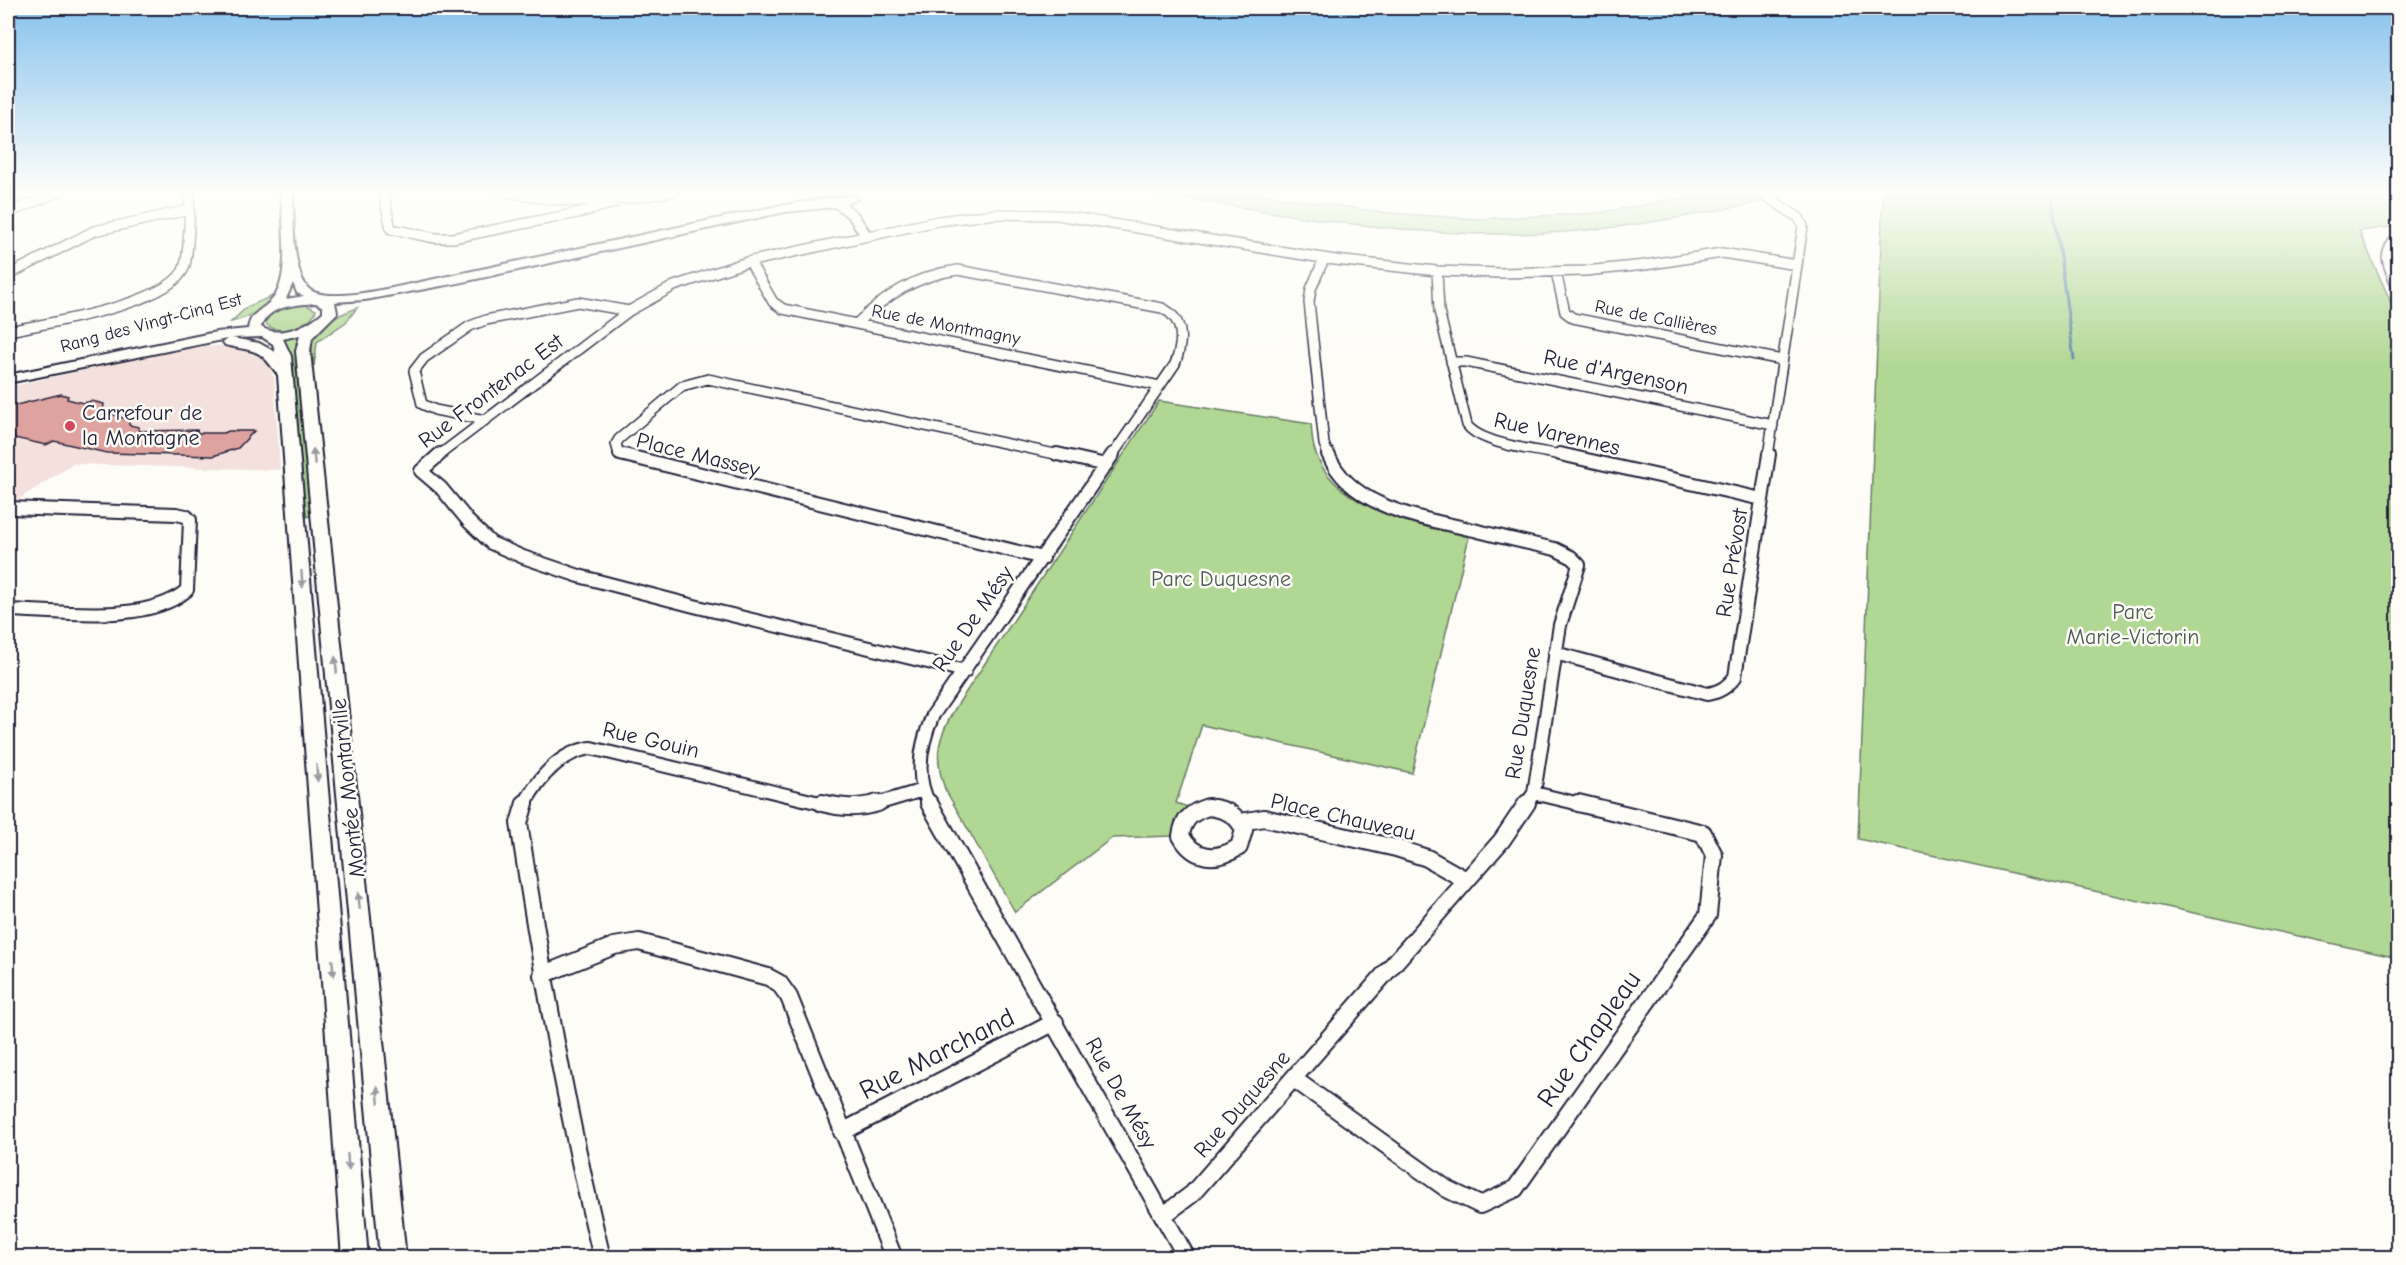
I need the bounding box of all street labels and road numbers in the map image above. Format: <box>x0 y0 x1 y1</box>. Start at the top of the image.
street label: Rang des Vingt-Cinq Est <box>58 288 245 357</box>
street label: Rue de Callières <box>1593 296 1719 340</box>
street label: Rue de Montmagny <box>870 300 1023 350</box>
street label: Rue Frontenac Est <box>414 328 569 454</box>
street label: Rue d'Argenson <box>1541 344 1691 400</box>
street label: Rue Varennes <box>1491 407 1623 461</box>
street label: Place Massey <box>634 427 763 483</box>
street label: Rue Prévost <box>1711 506 1754 619</box>
street label: Rue De Mésy <box>927 561 1019 677</box>
street label: Rue Duquesne <box>1500 645 1546 781</box>
street label: Montée Montarville <box>326 697 370 879</box>
street label: Rue Gouin <box>600 716 702 764</box>
street label: Place Chauveau <box>1268 788 1418 846</box>
street label: Rue Chapleau <box>1531 965 1647 1113</box>
street label: Rue Marchand <box>854 1002 1020 1106</box>
street label: Rue De Mésy <box>1080 1033 1162 1153</box>
street label: Rue Duquesne <box>1188 1045 1296 1163</box>

